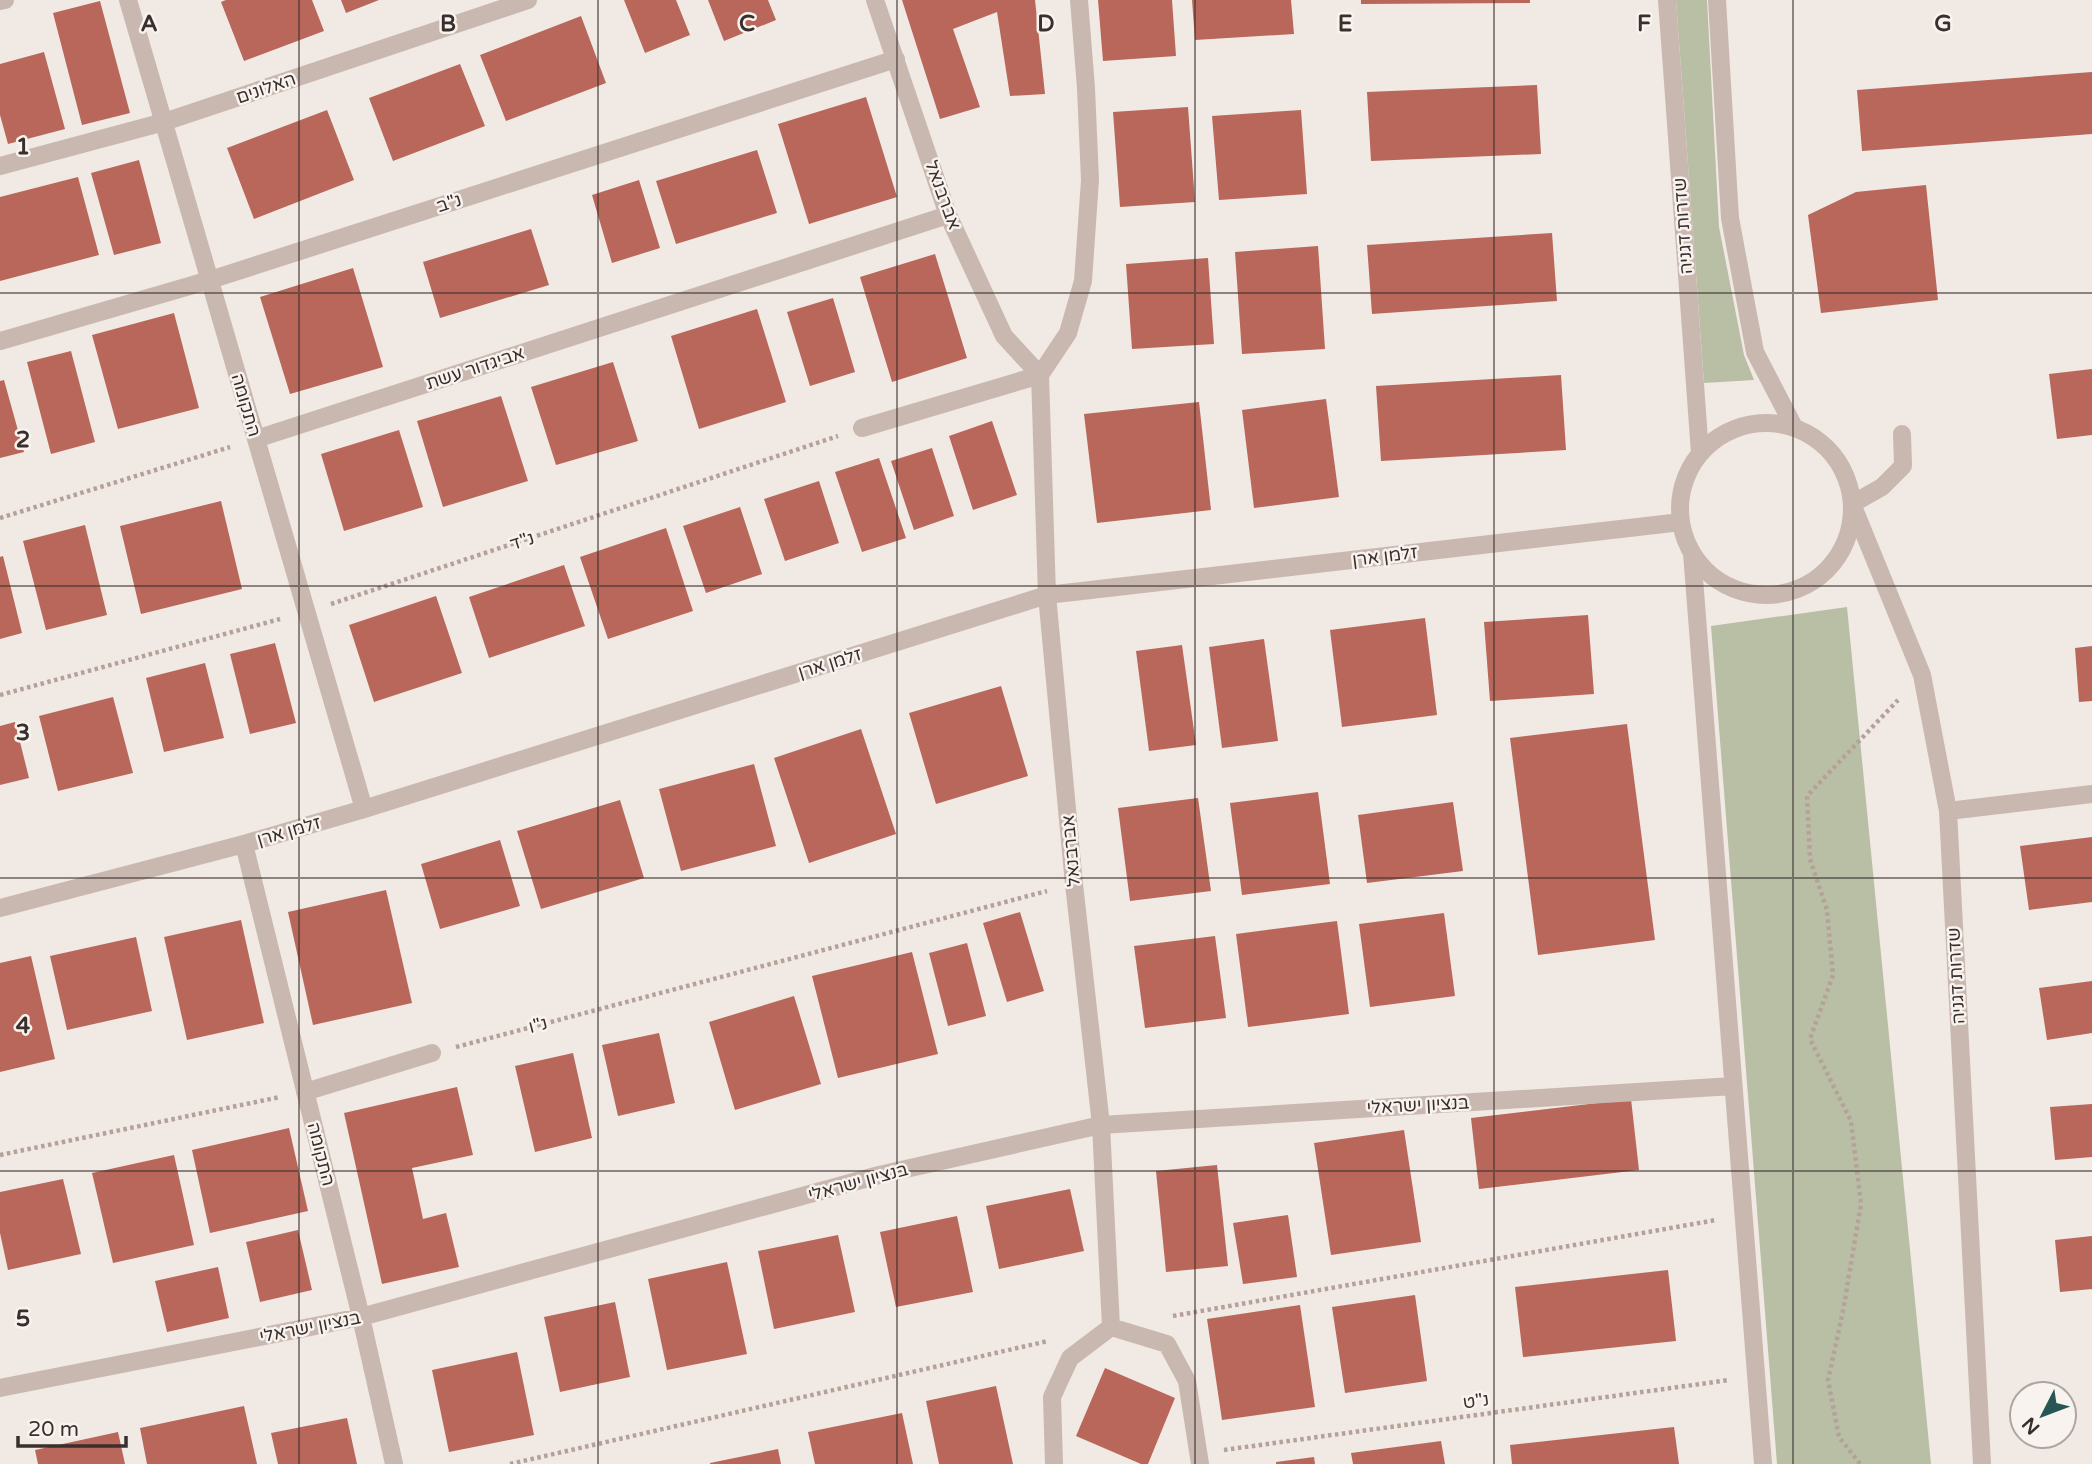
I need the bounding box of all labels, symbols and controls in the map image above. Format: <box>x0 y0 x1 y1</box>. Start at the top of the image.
text: A <box>140 10 158 38</box>
text: B <box>440 10 456 38</box>
text: C <box>739 10 755 38</box>
text: D <box>1037 10 1055 38</box>
text: E <box>1338 10 1352 38</box>
text: F <box>1637 10 1651 38</box>
text: G <box>1934 10 1952 38</box>
street label: האלונים <box>233 68 299 108</box>
text: 1 <box>16 133 30 161</box>
street label: אברבנאל <box>920 157 966 233</box>
street label: שדרות דגניה <box>1669 177 1697 275</box>
street label: נ"ב <box>434 189 464 217</box>
street label: אביגדור עשת <box>423 342 527 394</box>
street label: התקומה <box>226 371 266 439</box>
text: 2 <box>16 426 30 454</box>
street label: נ"ד <box>507 527 537 555</box>
street label: זלמן ארן <box>1351 541 1420 571</box>
street label: זלמן ארן <box>795 643 865 683</box>
text: 3 <box>16 719 30 747</box>
street label: זלמן ארן <box>254 811 324 851</box>
street label: אברבנאל <box>1057 814 1085 888</box>
street label: שדרות דגניה <box>1942 927 1970 1025</box>
text: 4 <box>16 1012 31 1040</box>
street label: נ"ו <box>526 1012 550 1038</box>
street label: בנציון ישראלי <box>1366 1091 1470 1119</box>
street label: התקומה <box>302 1120 340 1188</box>
street label: בנציון ישראלי <box>806 1158 911 1206</box>
text: 5 <box>16 1305 30 1333</box>
street label: בנציון ישראלי <box>257 1306 363 1348</box>
north arrow <box>2008 1380 2078 1450</box>
street label: נ"ט <box>1461 1388 1491 1414</box>
scale bar <box>18 1404 126 1448</box>
text: N <box>2018 1413 2044 1439</box>
text: 20 m <box>28 1417 79 1442</box>

